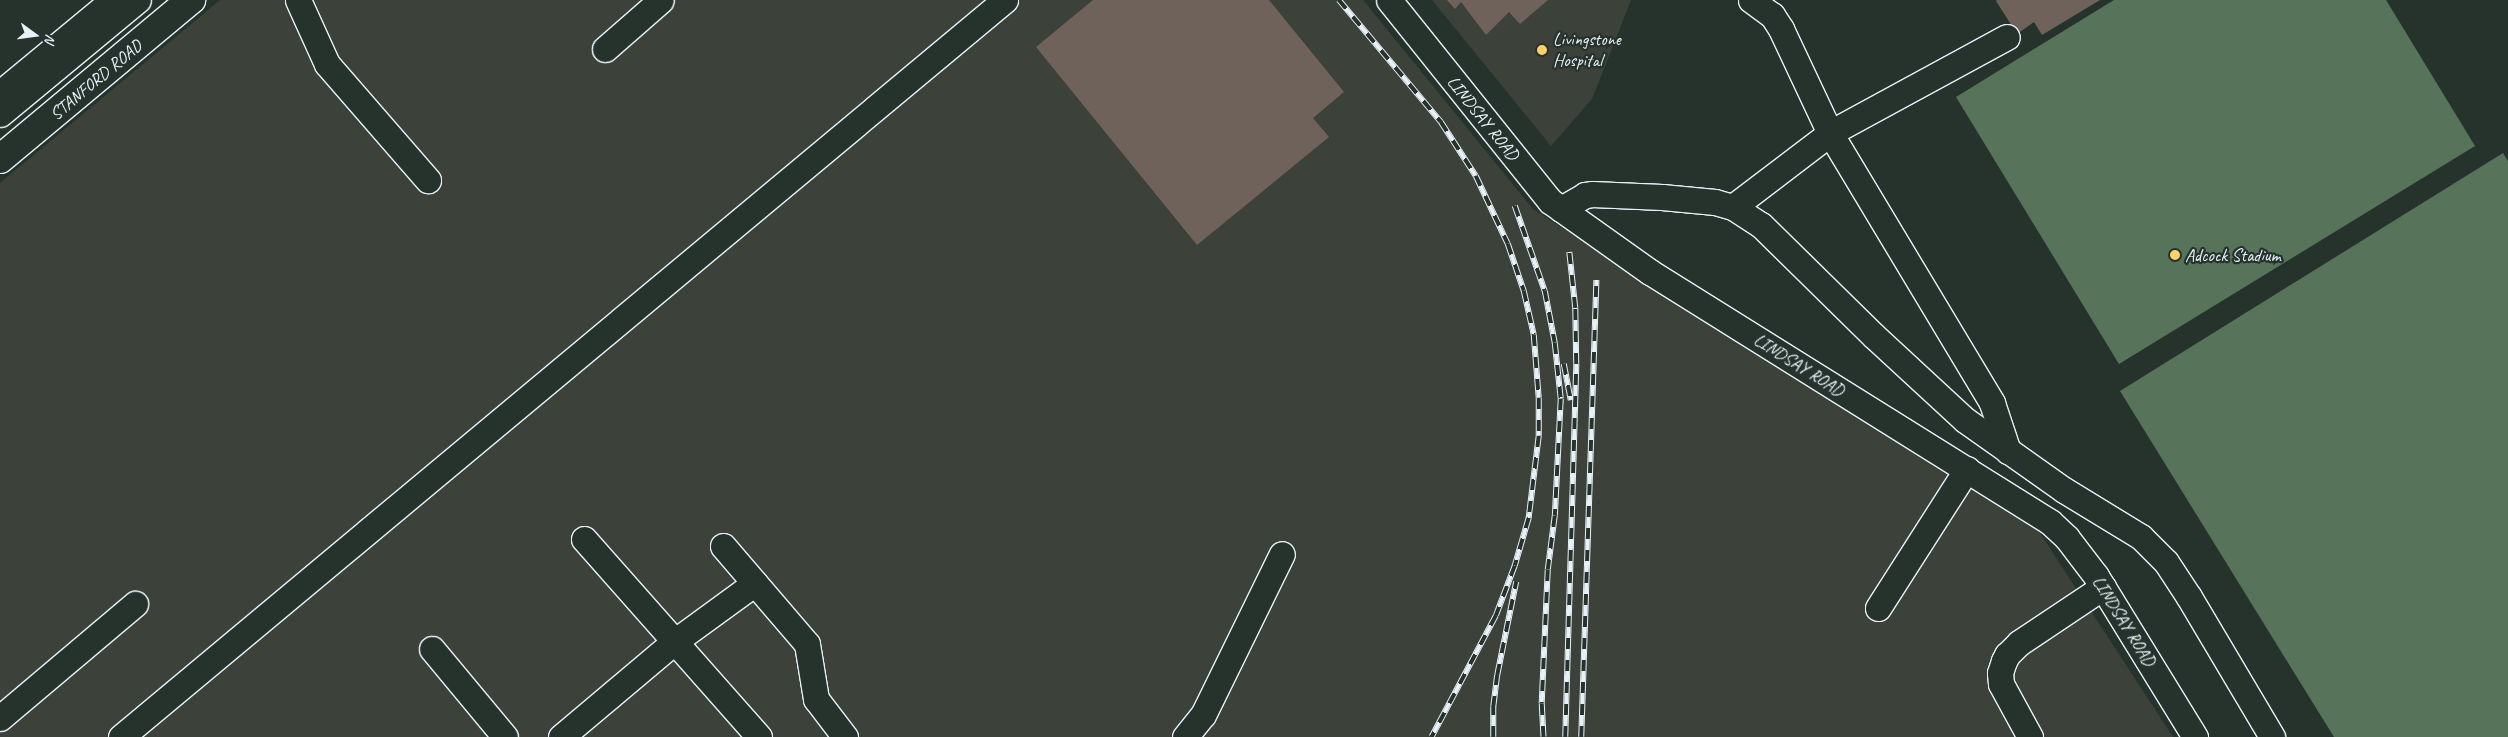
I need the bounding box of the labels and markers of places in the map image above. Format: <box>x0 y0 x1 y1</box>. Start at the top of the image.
place label: Livingstone Hospital <box>1553 29 1621 72</box>
marker: Livingstone Hospital <box>1535 43 1549 57</box>
place label: Adcock Stadium <box>2185 244 2282 266</box>
marker: Adcock Stadium <box>2169 249 2181 261</box>

